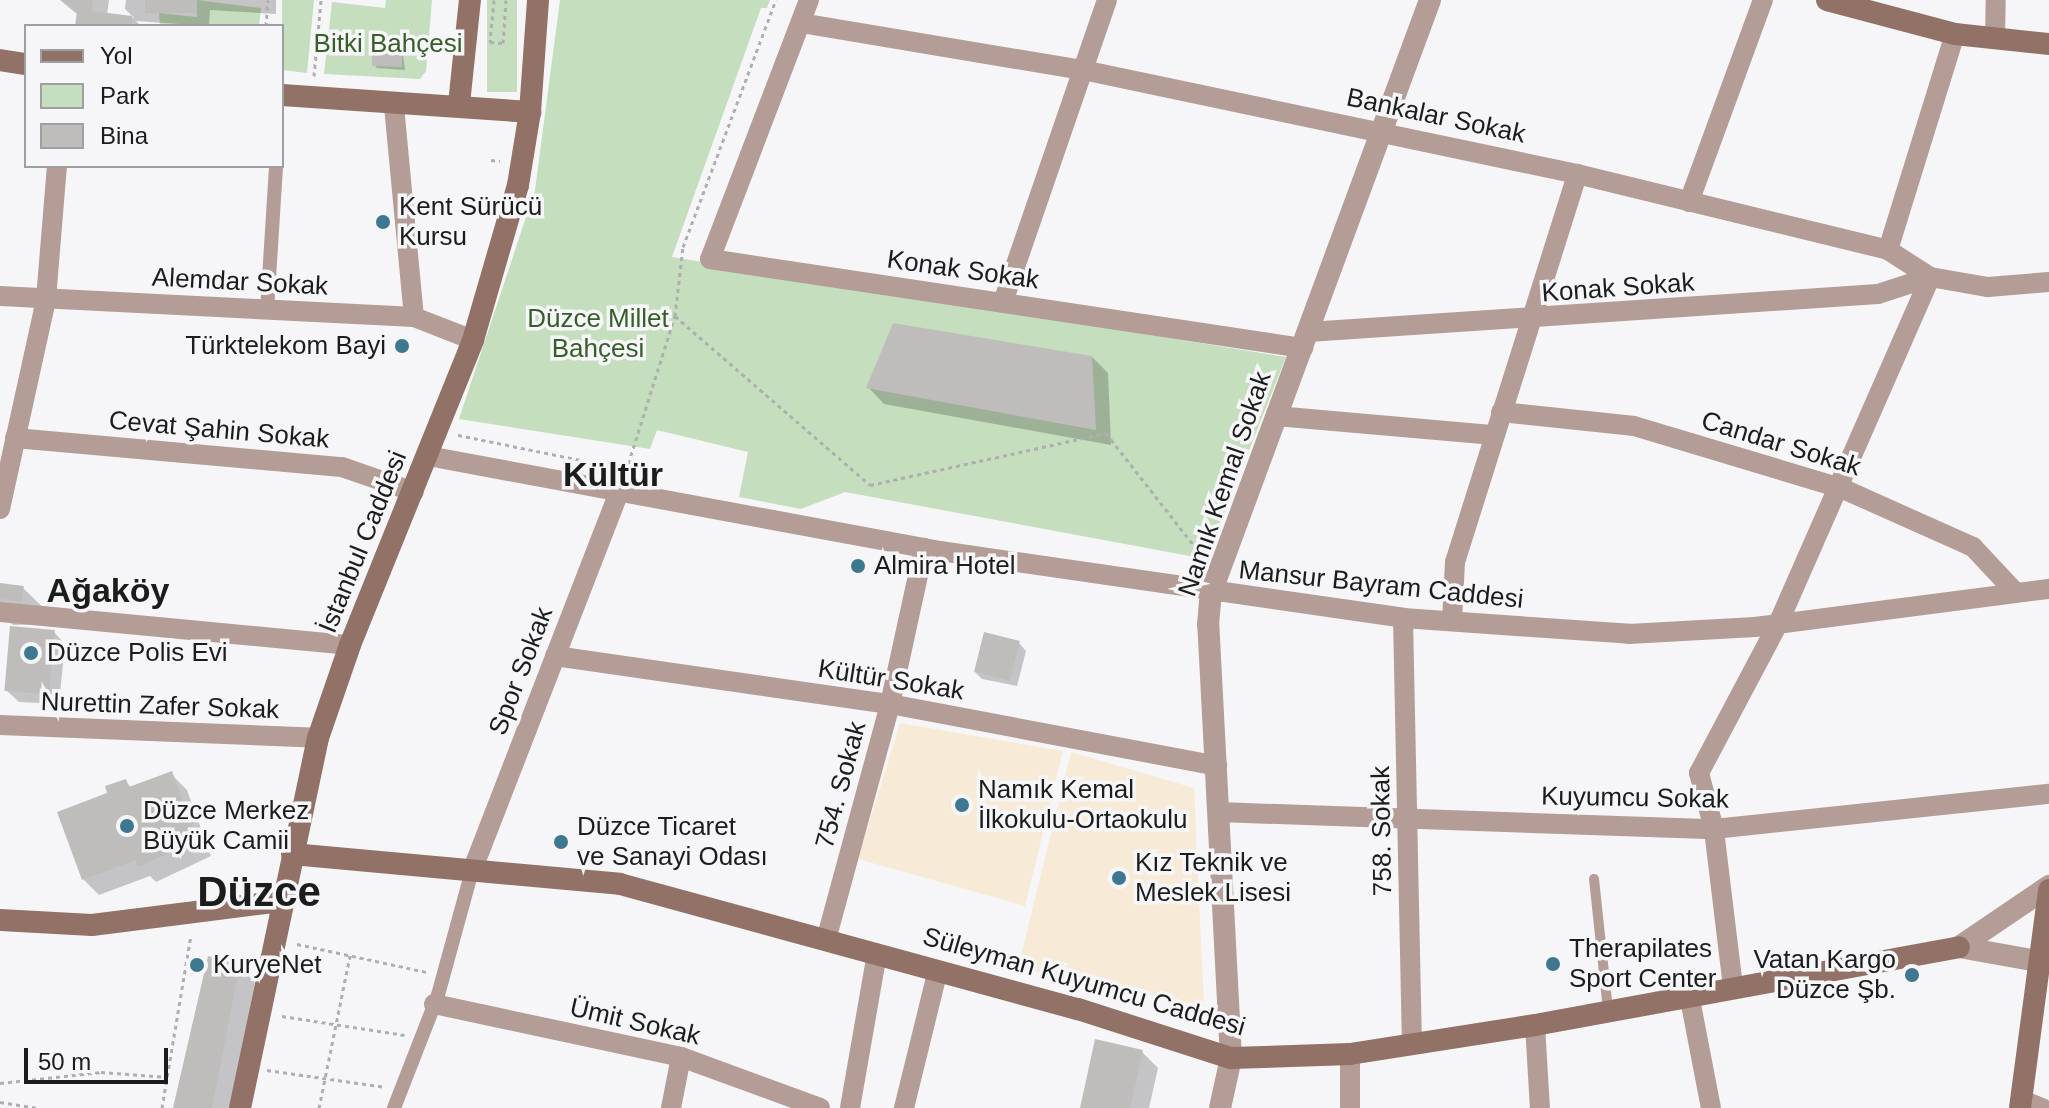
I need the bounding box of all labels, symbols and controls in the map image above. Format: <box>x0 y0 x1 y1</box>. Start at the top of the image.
legend <box>24 24 284 168</box>
park label: Bitki Bahçesi <box>314 28 462 60</box>
text: Yol <box>100 42 132 69</box>
text: Park <box>100 82 149 109</box>
street label: Bankalar Sokak <box>1344 82 1528 150</box>
text: Bina <box>100 122 148 149</box>
place label: Kent Sürücü Kursu <box>399 191 542 252</box>
marker: Kent Sürücü Kursu <box>374 213 392 231</box>
street label: Konak Sokak <box>885 244 1041 296</box>
street label: Alemdar Sokak <box>151 262 329 302</box>
street label: Konak Sokak <box>1540 267 1696 309</box>
park label: Düzce Millet Bahçesi <box>527 303 669 364</box>
place label: Türktelekom Bayi <box>185 330 386 362</box>
marker: Türktelekom Bayi <box>393 337 411 355</box>
street label: Namık Kemal Sokak <box>1172 368 1278 600</box>
street label: Cevat Şahin Sokak <box>107 405 331 455</box>
street label: Candar Sokak <box>1698 405 1864 483</box>
street label: İstanbul Caddesi <box>312 446 414 638</box>
district label: Kültür <box>563 455 663 495</box>
place label: Almira Hotel <box>874 550 1016 582</box>
street label: Mansur Bayram Caddesi <box>1237 555 1525 615</box>
marker: Almira Hotel <box>849 557 867 575</box>
district label: Ağaköy <box>47 571 169 611</box>
street label: Spor Sokak <box>482 603 560 739</box>
place label: Düzce Polis Evi <box>47 637 228 669</box>
marker: Düzce Polis Evi <box>22 644 40 662</box>
street label: Kültür Sokak <box>816 653 966 707</box>
street label: Nurettin Zafer Sokak <box>40 686 280 726</box>
street label: 754. Sokak <box>809 718 873 852</box>
street label: 758. Sokak <box>1365 766 1399 896</box>
place label: Namık Kemal İlkokulu-Ortaokulu <box>978 774 1188 836</box>
street label: Kuyumcu Sokak <box>1541 781 1729 815</box>
place label: Düzce Merkez Büyük Camii <box>143 795 309 856</box>
marker: Namık Kemal İlkokulu-Ortaokulu <box>953 796 971 814</box>
place label: Düzce Ticaret ve Sanayi Odası <box>577 811 768 872</box>
marker: Düzce Merkez Büyük Camii <box>118 817 136 835</box>
marker: Düzce Ticaret ve Sanayi Odası <box>552 833 570 851</box>
place label: Kız Teknik ve Meslek Lisesi <box>1135 847 1291 908</box>
district label: Düzce <box>197 867 321 917</box>
marker: Kız Teknik ve Meslek Lisesi <box>1110 869 1128 887</box>
street label: Süleyman Kuyumcu Caddesi <box>919 921 1249 1043</box>
place label: Therapilates Sport Center <box>1569 933 1716 994</box>
place label: Vatan Kargo Düzce Şb. <box>1753 944 1896 1006</box>
place label: KuryeNet <box>213 949 321 981</box>
marker: Therapilates Sport Center <box>1544 955 1562 973</box>
marker: KuryeNet <box>188 956 206 974</box>
marker: Vatan Kargo Düzce Şb. <box>1903 966 1921 984</box>
street label: Ümit Sokak <box>567 992 703 1052</box>
scale bar <box>28 1032 172 1082</box>
text: 50 m <box>38 1048 91 1075</box>

